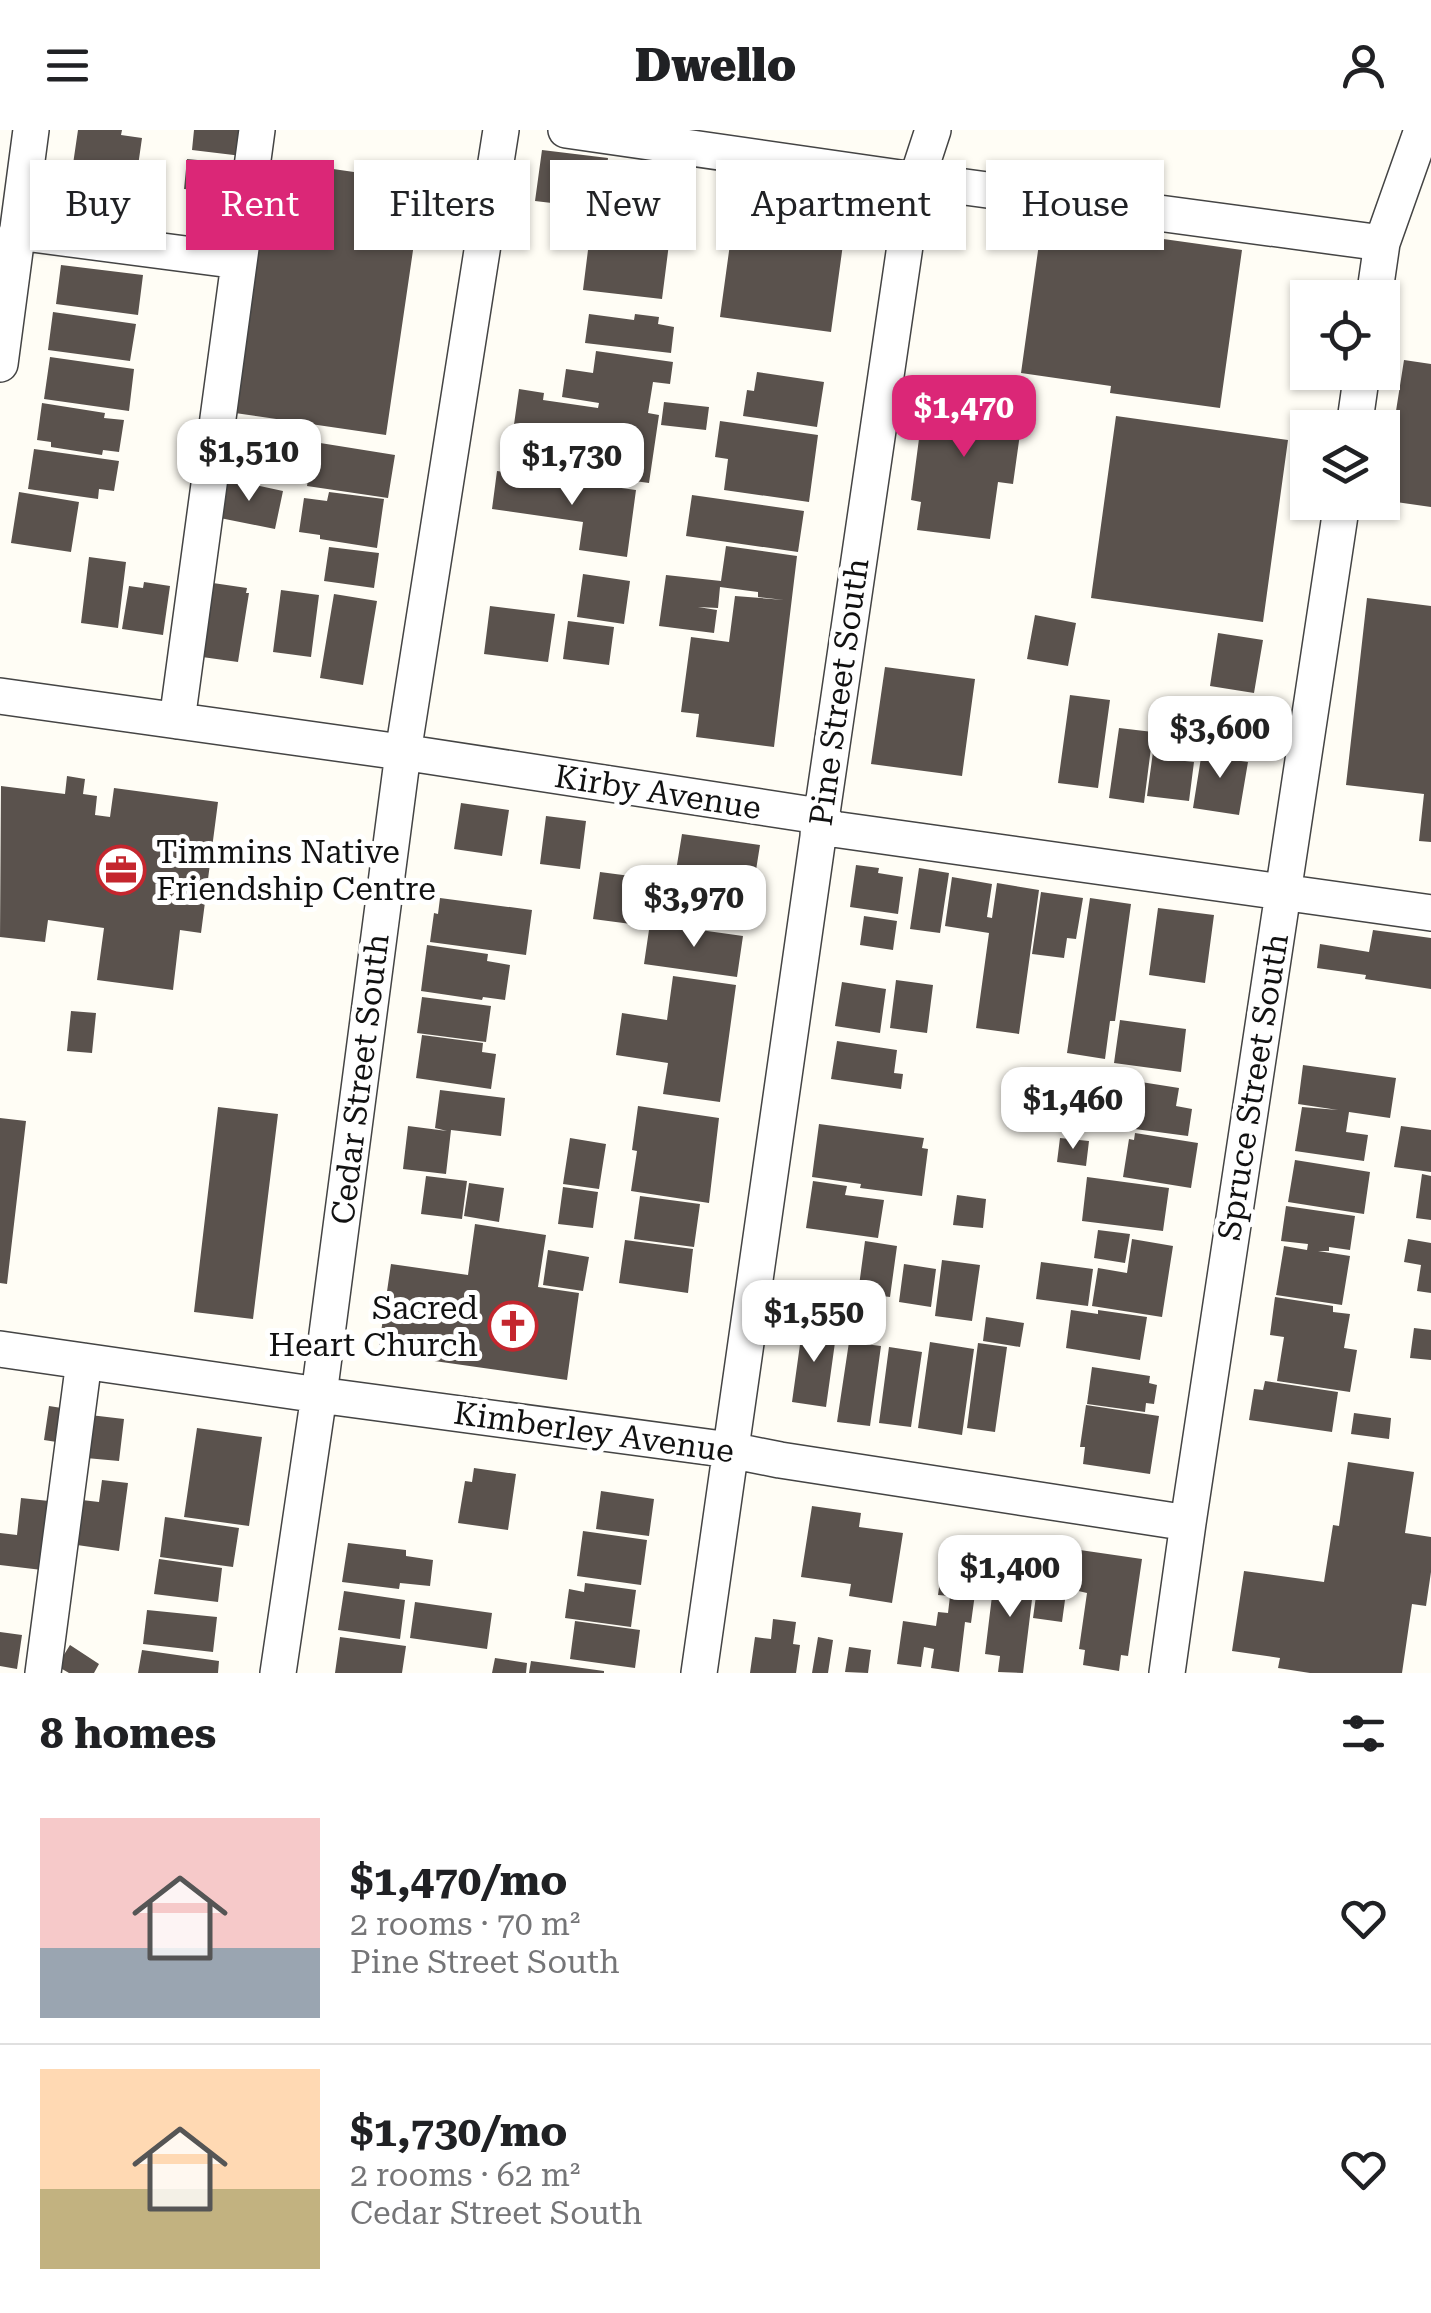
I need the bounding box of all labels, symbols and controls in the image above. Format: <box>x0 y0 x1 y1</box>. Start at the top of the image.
icon: menu <box>40 38 95 93</box>
icon: person <box>1336 38 1391 93</box>
text: Dwello <box>635 39 796 92</box>
chip: Buy <box>30 160 166 250</box>
chip: Rent <box>186 160 334 250</box>
chip: Filters <box>354 160 530 250</box>
chip: New <box>550 160 696 250</box>
chip: Apartment <box>716 160 966 250</box>
chip: House <box>986 160 1164 250</box>
map controls <box>1290 280 1400 520</box>
button: locate <box>1290 280 1400 390</box>
pin: $1,470 <box>883 375 1045 460</box>
text: $1,470 <box>914 388 1014 426</box>
button: layers <box>1290 410 1400 520</box>
pin: $1,510 <box>168 419 330 504</box>
pin: $1,730 <box>491 423 653 508</box>
text: $1,510 <box>199 432 299 470</box>
text: $1,730 <box>522 436 622 474</box>
street label: Pine Street South <box>801 556 877 828</box>
pin: $3,600 <box>1139 696 1301 781</box>
text: $3,600 <box>1170 709 1270 747</box>
street label: Kirby Avenue <box>552 757 764 827</box>
place label: Timmins Native Friendship Centre <box>156 833 436 908</box>
office icon: Timmins Native Friendship Centre <box>95 844 147 896</box>
pin: $3,970 <box>613 865 775 950</box>
text: $3,970 <box>644 878 744 916</box>
street label: Spruce Street South <box>1210 931 1296 1243</box>
street label: Cedar Street South <box>323 932 397 1226</box>
pin: $1,460 <box>992 1067 1154 1152</box>
text: $1,460 <box>1023 1080 1123 1118</box>
pin: $1,550 <box>733 1280 895 1365</box>
place label: Sacred Heart Church <box>269 1289 478 1364</box>
text: $1,550 <box>764 1293 864 1331</box>
church icon: Sacred Heart Church <box>487 1300 539 1352</box>
street label: Kimberley Avenue <box>452 1394 736 1470</box>
pin: $1,400 <box>929 1535 1091 1620</box>
text: $1,400 <box>960 1548 1060 1586</box>
icon: filters <box>1336 1706 1391 1761</box>
text: 8 homes <box>40 1709 216 1758</box>
text: $1,470/mo <box>350 1856 567 1905</box>
icon: home <box>120 1858 240 1978</box>
icon: heart <box>1336 1891 1391 1946</box>
text: 2 rooms · 70 m² <box>350 1905 580 1943</box>
text: Pine Street South <box>350 1943 620 1981</box>
text: $1,730/mo <box>350 2107 567 2156</box>
icon: home <box>120 2109 240 2229</box>
icon: heart <box>1336 2142 1391 2197</box>
text: 2 rooms · 62 m² <box>350 2156 580 2194</box>
text: Cedar Street South <box>350 2194 642 2232</box>

